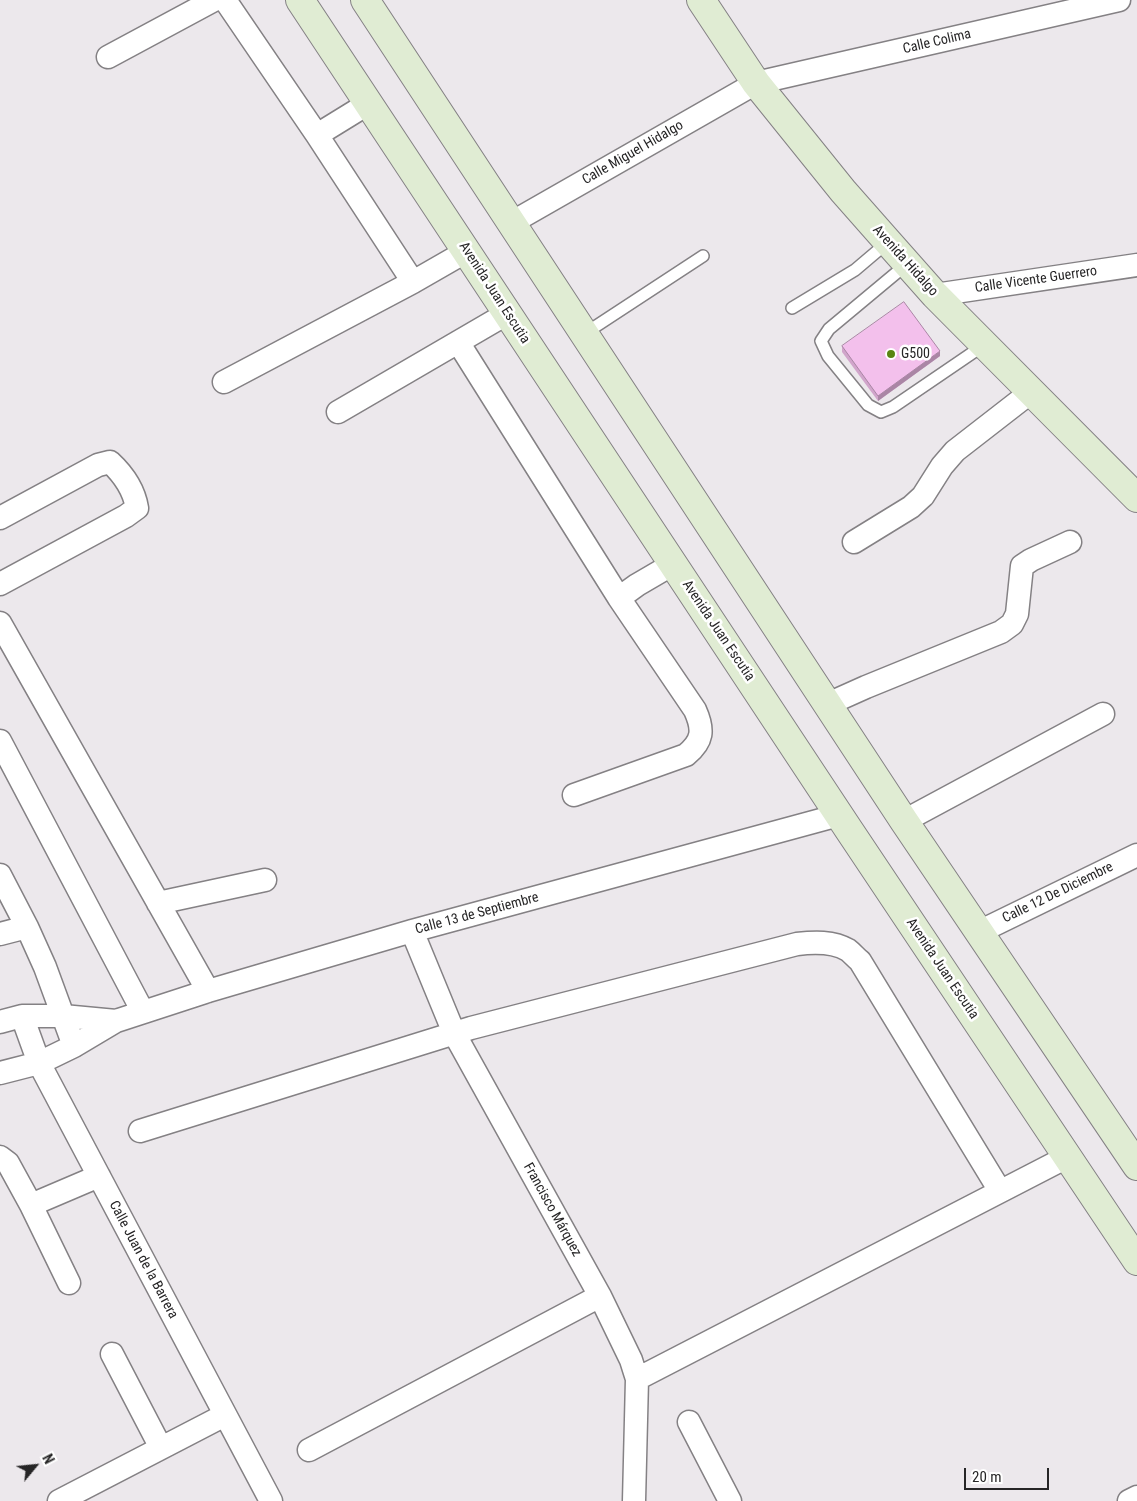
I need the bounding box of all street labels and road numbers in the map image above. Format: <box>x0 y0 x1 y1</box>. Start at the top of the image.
street label: Calle Colima <box>901 26 973 58</box>
street label: Calle Miguel Hidalgo <box>579 117 687 189</box>
street label: Avenida Hidalgo <box>869 222 941 300</box>
street label: Avenida Juan Escutia <box>455 239 533 347</box>
street label: Calle Vicente Guerrero <box>974 263 1098 297</box>
street label: Avenida Juan Escutia <box>678 577 758 685</box>
street label: Calle 12 De Diciembre <box>1000 859 1116 927</box>
street label: Calle 13 de Septiembre <box>413 889 541 939</box>
street label: Avenida Juan Escutia <box>902 915 982 1023</box>
street label: Francisco Márquez <box>519 1160 585 1260</box>
street label: Calle Juan de la Barrera <box>105 1198 181 1322</box>

